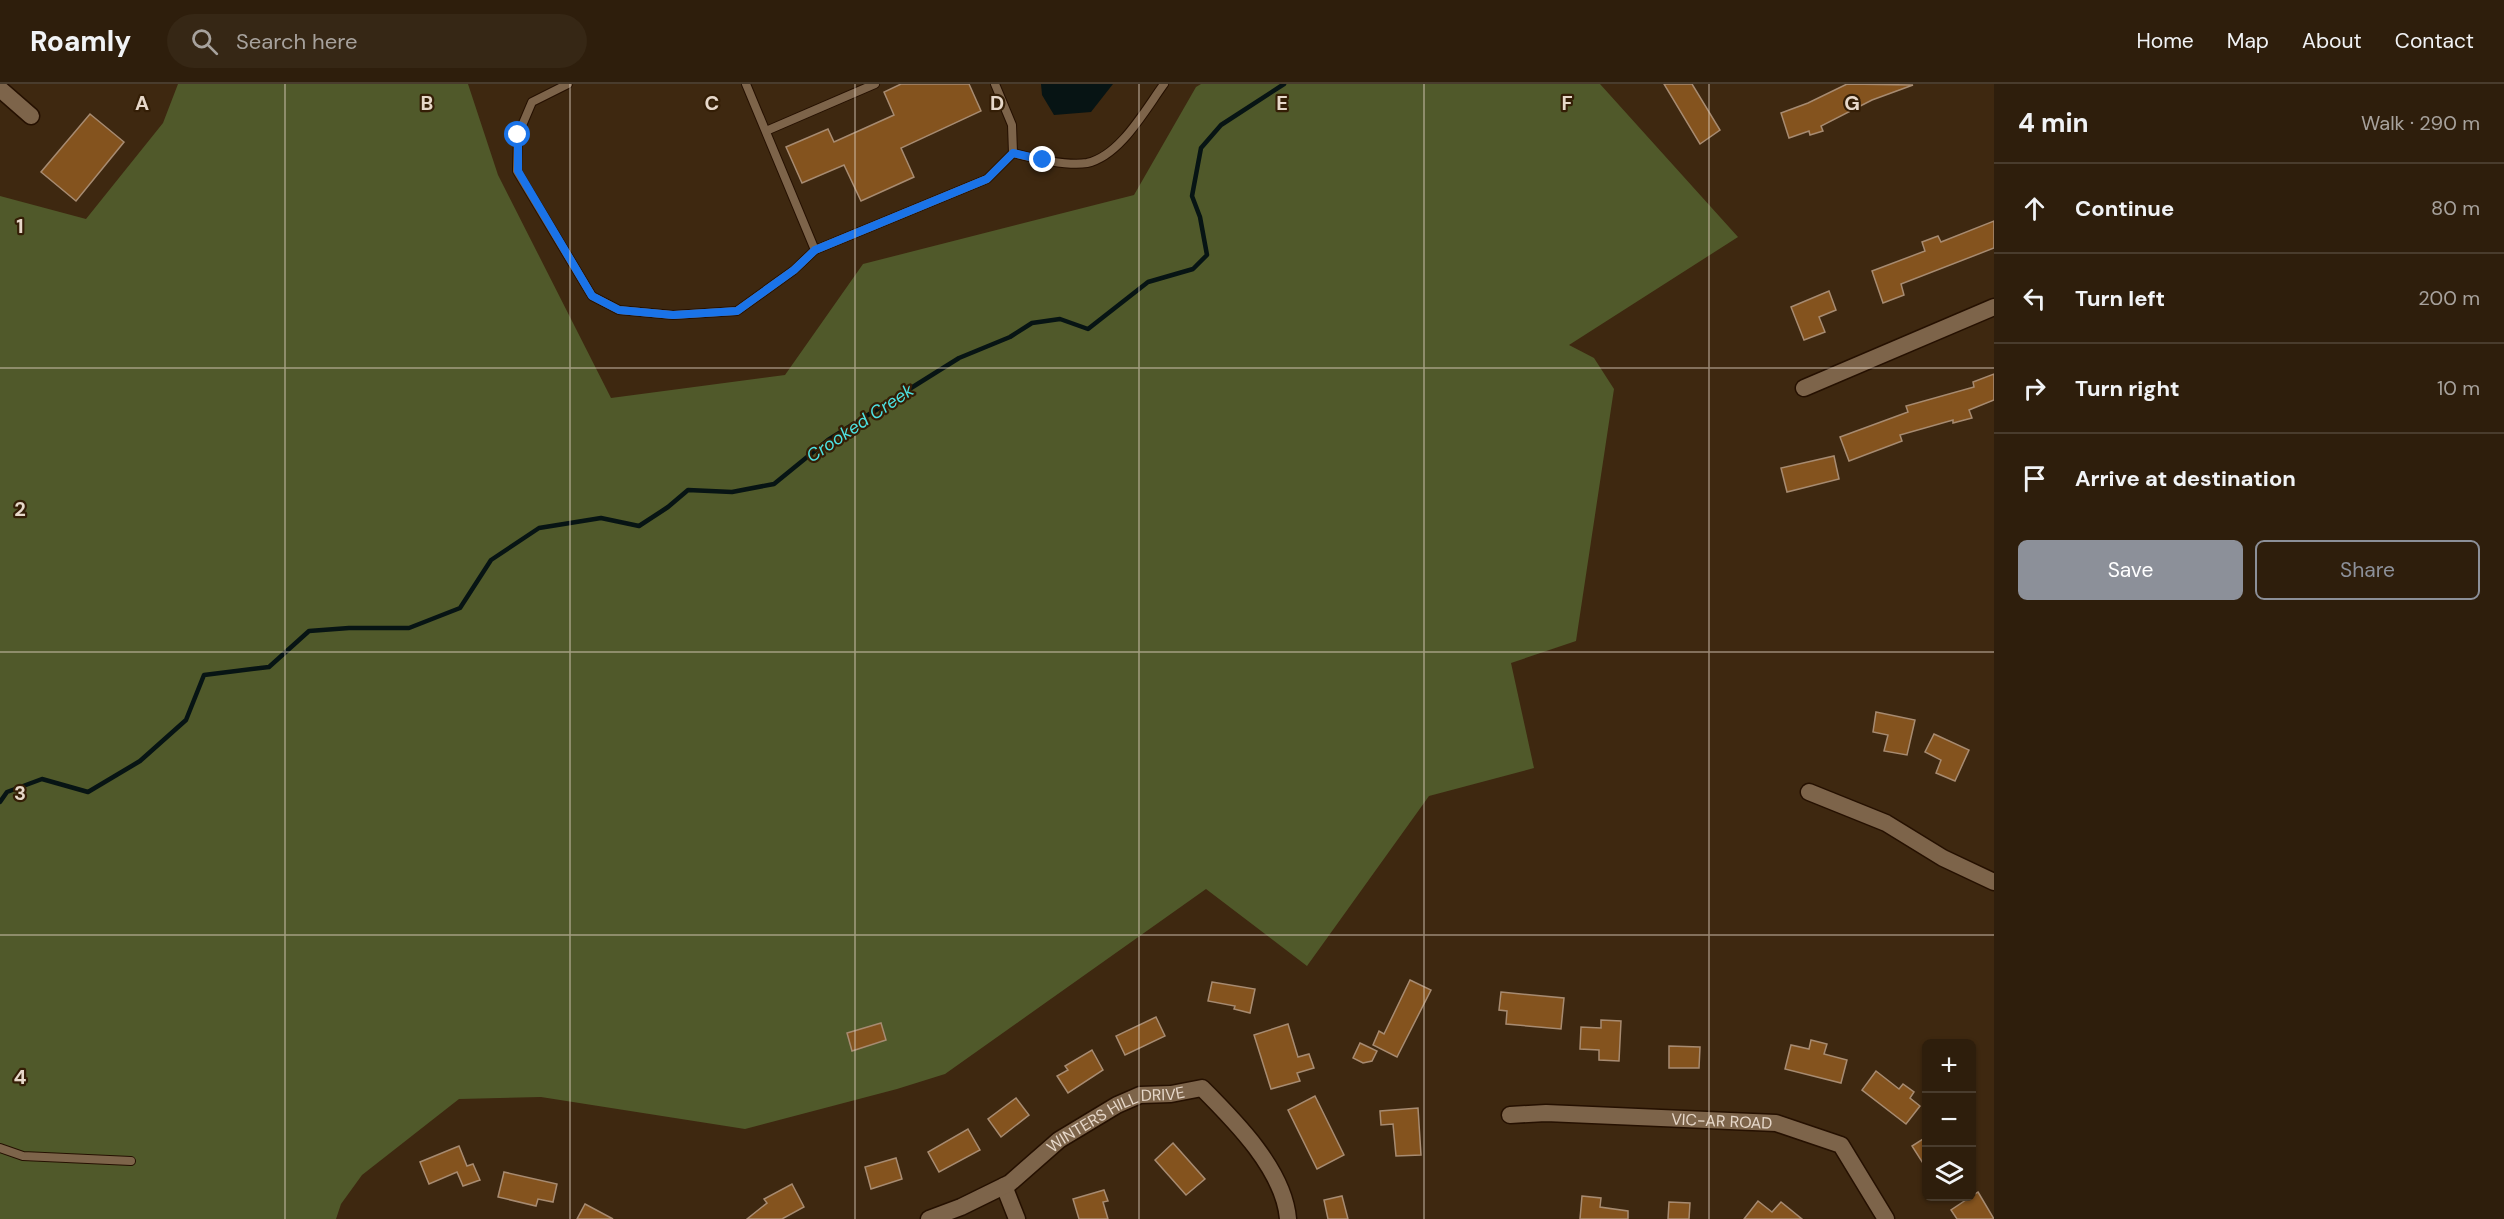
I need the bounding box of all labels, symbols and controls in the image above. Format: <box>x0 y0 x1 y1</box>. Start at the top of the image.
search box <box>167 14 587 68</box>
text: Roamly <box>30 23 131 60</box>
icon: search <box>188 25 221 58</box>
text: Search here <box>236 27 357 56</box>
text: Home <box>2136 27 2194 55</box>
text: Map <box>2227 27 2269 55</box>
text: About <box>2302 27 2362 55</box>
text: Contact <box>2395 27 2474 55</box>
text: A <box>135 90 149 116</box>
text: B <box>421 90 433 116</box>
text: C <box>705 90 719 116</box>
text: D <box>990 90 1004 116</box>
text: E <box>1276 90 1288 116</box>
text: F <box>1561 90 1573 116</box>
text: G <box>1844 90 1860 116</box>
text: 4 min <box>2018 106 2089 140</box>
text: Walk · 290 m <box>2361 110 2480 136</box>
route start <box>504 121 530 147</box>
route end <box>1029 146 1055 172</box>
icon: ahead <box>2018 192 2051 225</box>
text: Continue <box>2075 194 2174 223</box>
text: 80 m <box>2431 195 2480 221</box>
text: 1 <box>16 213 24 239</box>
icon: left <box>2018 282 2051 315</box>
text: Turn left <box>2075 284 2165 313</box>
text: 200 m <box>2418 285 2480 311</box>
icon: right <box>2018 372 2051 405</box>
text: Turn right <box>2075 374 2180 403</box>
text: 10 m <box>2437 375 2480 401</box>
water label: Crooked Creek <box>801 378 919 468</box>
icon: arrive <box>2018 462 2051 495</box>
text: Arrive at destination <box>2075 464 2296 493</box>
text: 2 <box>14 496 26 522</box>
button: Save <box>2018 540 2243 600</box>
button: Share <box>2255 540 2480 600</box>
text: 3 <box>14 780 26 806</box>
map controls <box>1922 1039 1976 1201</box>
button: + <box>1922 1039 1976 1093</box>
text: 4 <box>14 1064 27 1090</box>
street label: WINTERS HILL DRIVE <box>1042 1081 1187 1157</box>
button: − <box>1922 1093 1976 1147</box>
street label: VIC-AR ROAD <box>1671 1108 1773 1133</box>
button: layers <box>1922 1147 1976 1201</box>

